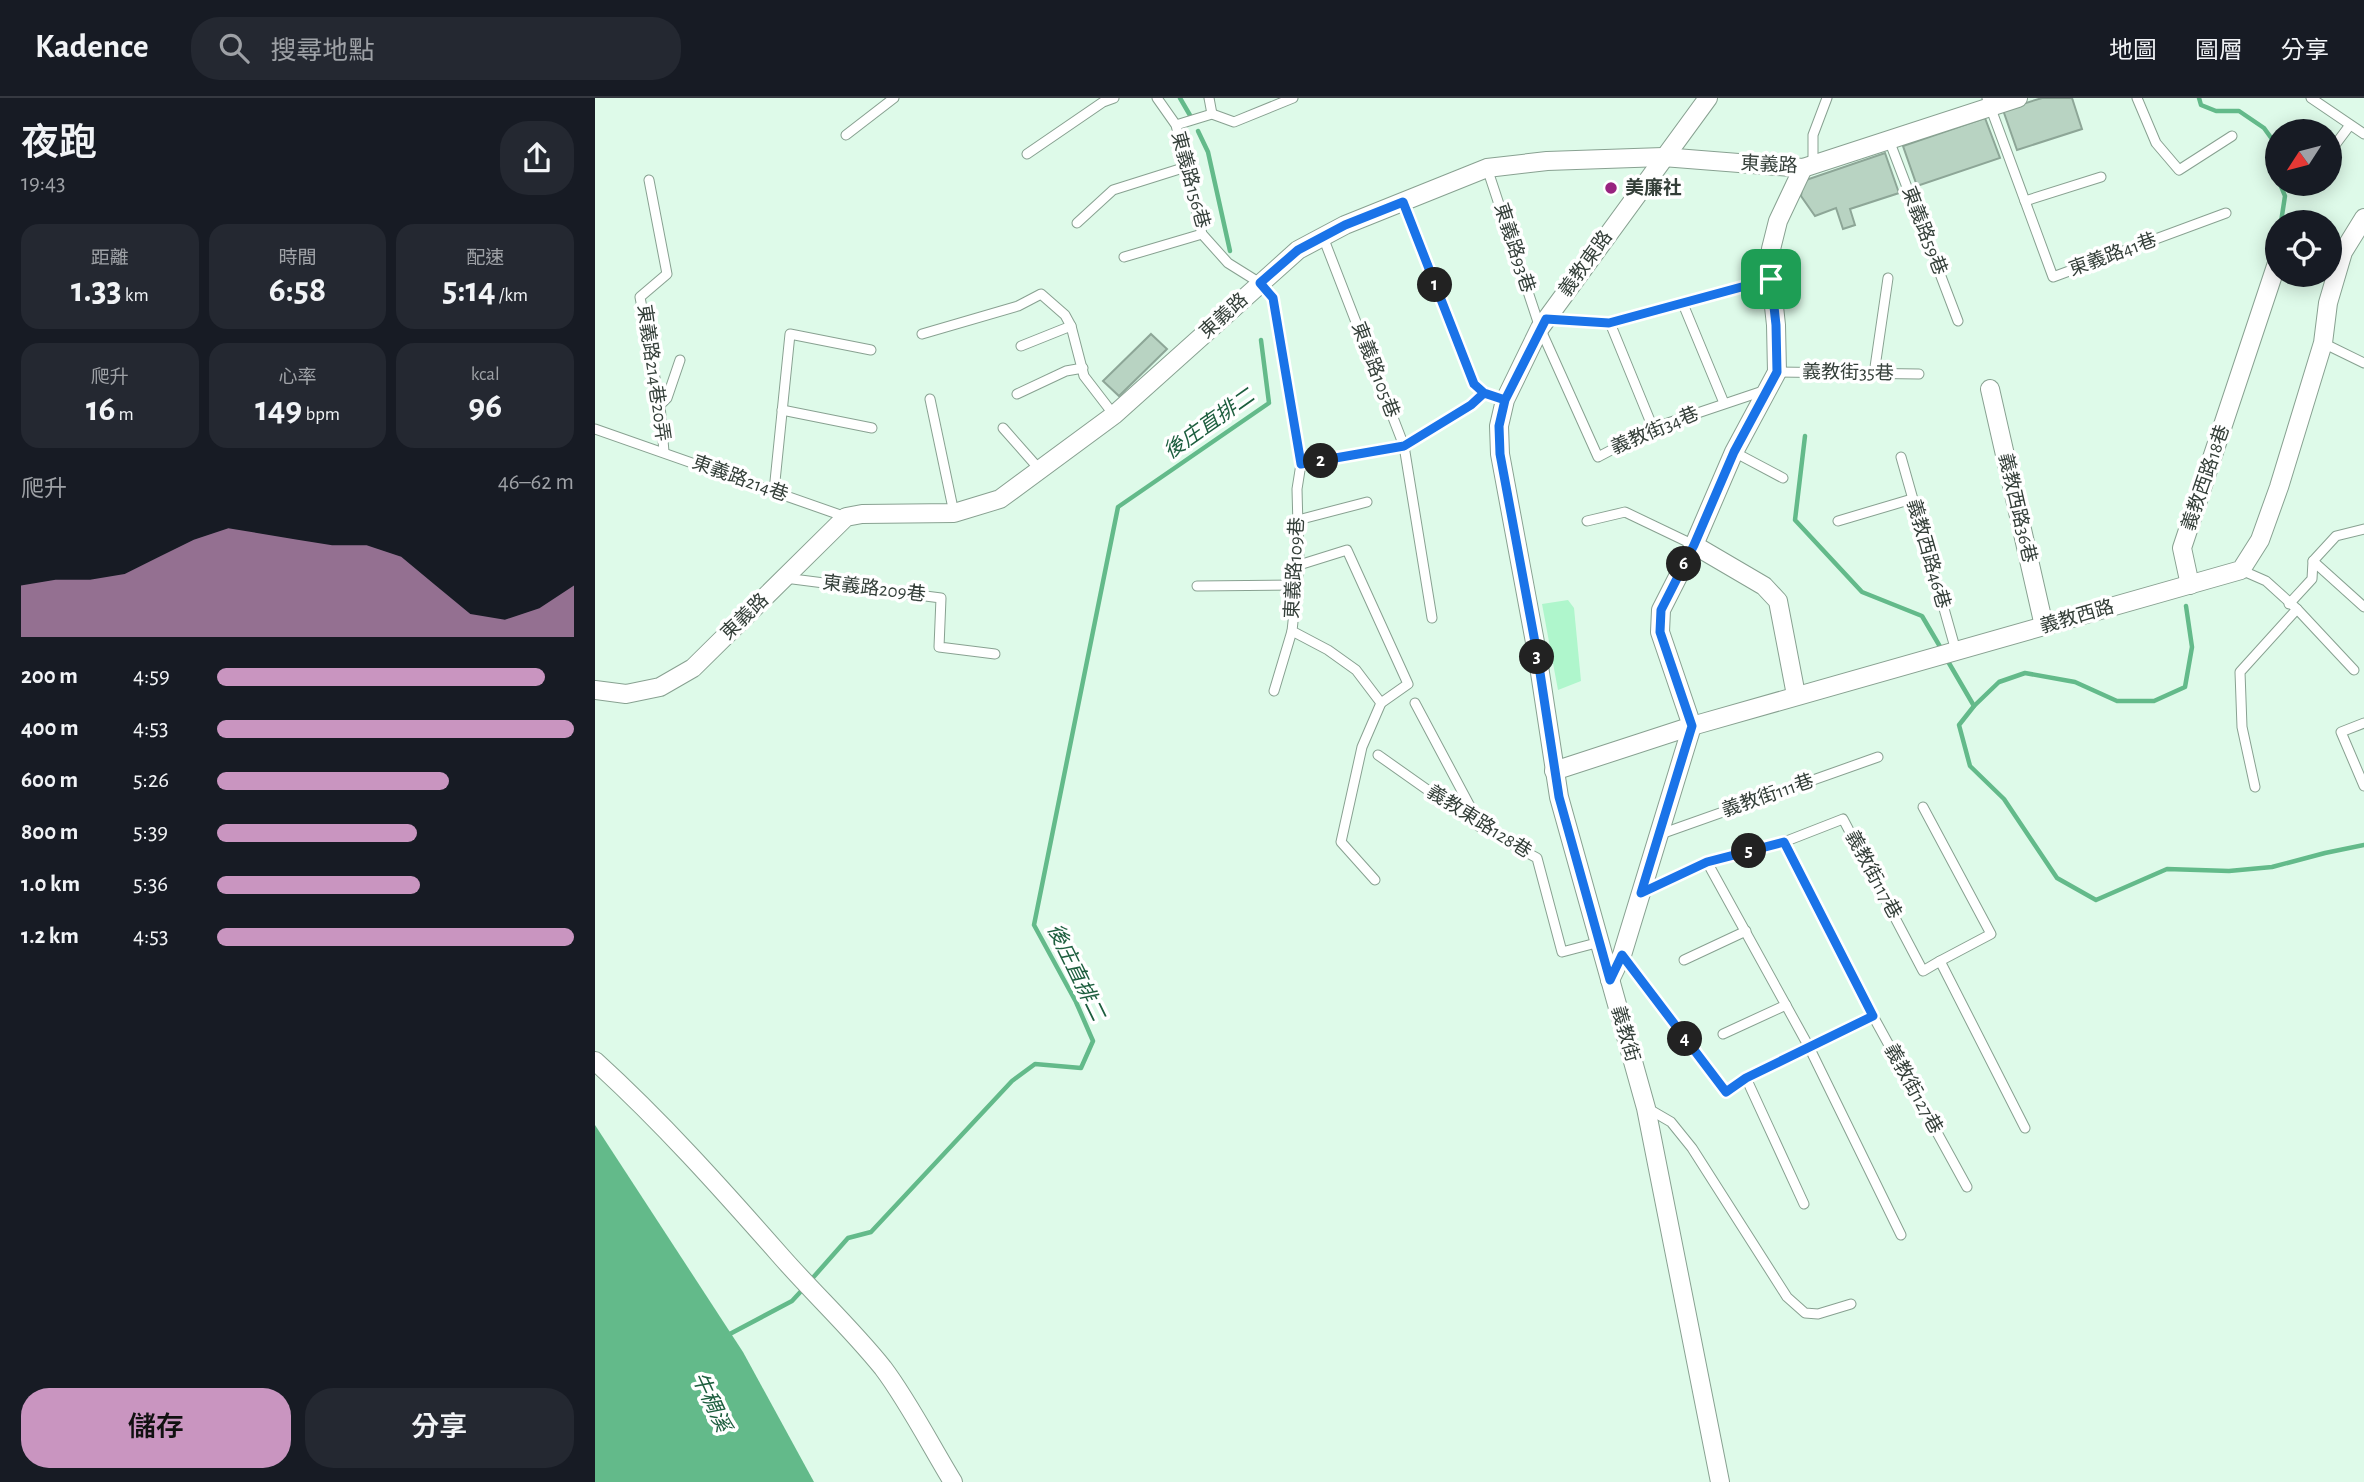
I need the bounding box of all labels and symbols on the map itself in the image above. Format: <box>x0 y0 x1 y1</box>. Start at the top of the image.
north arrow <box>2265 119 2341 196</box>
street label: 東義路156巷 <box>1168 129 1214 230</box>
street label: 東義路 <box>1740 153 1798 176</box>
place label: 美廉社 <box>1625 177 1682 198</box>
marker: 美廉社 <box>1603 180 1619 196</box>
street label: 東義路59巷 <box>1898 184 1951 278</box>
street label: 東義路93巷 <box>1491 200 1539 295</box>
street label: 義教東路 <box>1555 227 1616 300</box>
street label: 東義路41巷 <box>2066 229 2159 280</box>
pin <box>1741 249 1801 309</box>
pin: 1 <box>1417 268 1453 302</box>
street label: 東義路 <box>1196 289 1252 342</box>
street label: 東義路214巷20弄 <box>634 303 674 443</box>
street label: 東義路105巷 <box>1348 319 1404 420</box>
street label: 義教街35巷 <box>1802 361 1894 383</box>
water label: 後庄直排二 <box>1159 384 1259 463</box>
street label: 義教街34巷 <box>1608 402 1702 458</box>
street label: 義教西路18巷 <box>2177 422 2233 533</box>
pin: 2 <box>1303 444 1339 478</box>
street label: 東義路214巷 <box>690 451 791 505</box>
street label: 義教西路36巷 <box>1995 451 2041 565</box>
street label: 義教西路46巷 <box>1903 496 1955 611</box>
street label: 東義路109巷 <box>1281 517 1307 619</box>
pin: 6 <box>1667 546 1701 582</box>
street label: 東義路209巷 <box>821 571 927 605</box>
street label: 東義路 <box>717 590 772 644</box>
street label: 義教西路 <box>2038 596 2116 637</box>
pin: 3 <box>1520 640 1555 674</box>
street label: 義教街111巷 <box>1719 770 1816 821</box>
street label: 義教東路128巷 <box>1423 781 1536 862</box>
street label: 義教街117巷 <box>1842 827 1906 922</box>
pin: 5 <box>1731 834 1767 868</box>
water label: 後庄直排二 <box>1044 920 1110 1025</box>
street label: 義教街 <box>1608 1004 1643 1064</box>
pin: 4 <box>1667 1021 1703 1056</box>
street label: 義教街127巷 <box>1881 1040 1947 1137</box>
water label: 牛稠溪 <box>688 1369 736 1438</box>

